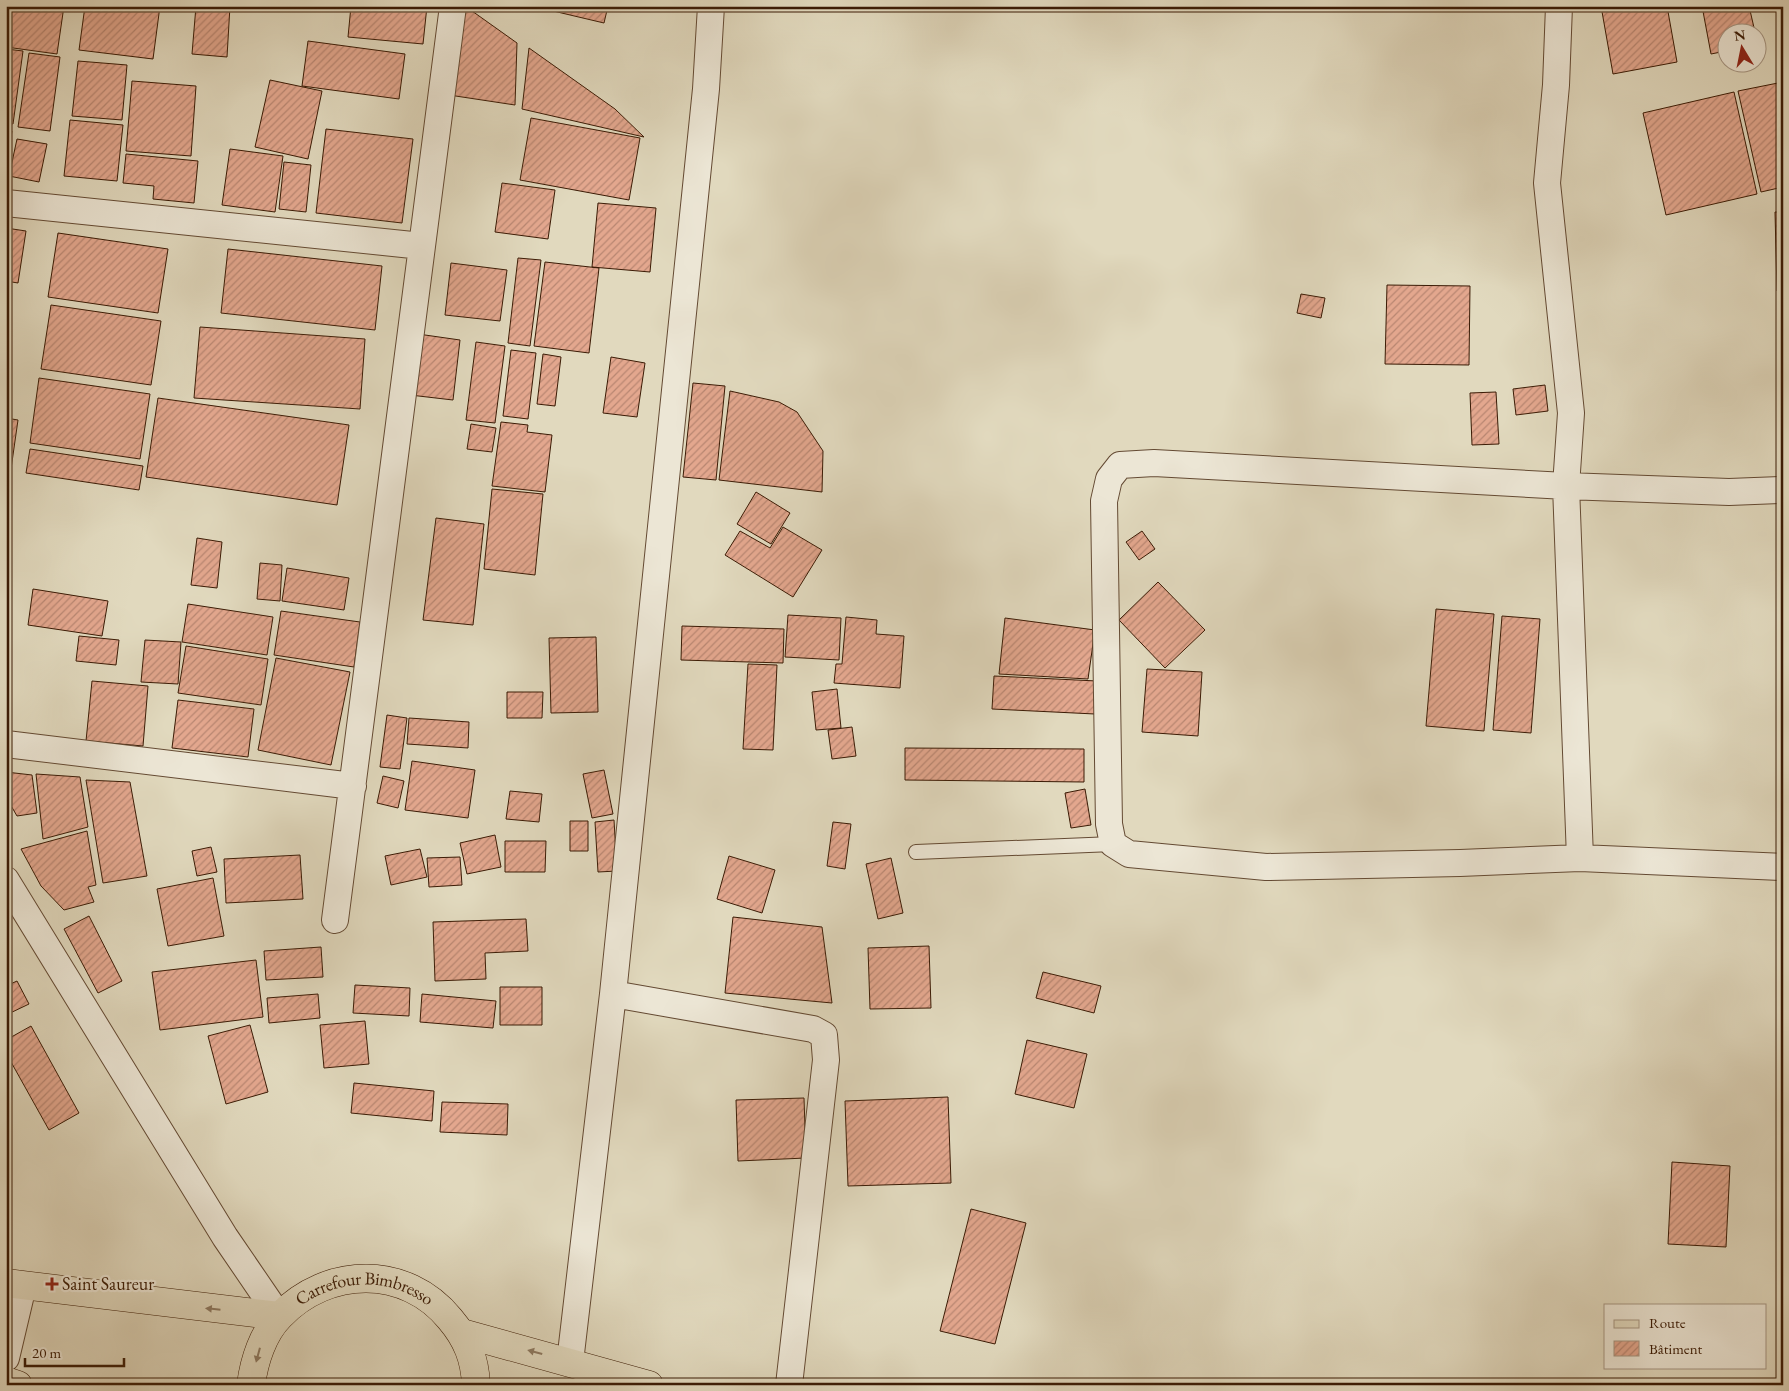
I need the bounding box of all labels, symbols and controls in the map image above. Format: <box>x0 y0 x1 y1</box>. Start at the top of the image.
north arrow <box>1716 22 1766 72</box>
text: N <box>1733 25 1748 45</box>
text: Carrefour Bimbresso <box>291 1266 439 1310</box>
place label: Saint Saureur <box>62 1272 154 1295</box>
marker: Saint Saureur <box>46 1278 58 1290</box>
street label: Carrefour Bimbresso <box>293 1295 437 1317</box>
legend <box>1604 1304 1766 1368</box>
one-way arrow <box>205 1305 221 1313</box>
text: Route <box>1649 1313 1686 1332</box>
scale bar <box>25 1336 124 1368</box>
text: Bâtiment <box>1649 1339 1703 1358</box>
text: 20 m <box>32 1343 61 1362</box>
one-way arrow <box>253 1348 261 1363</box>
one-way arrow <box>527 1348 542 1356</box>

